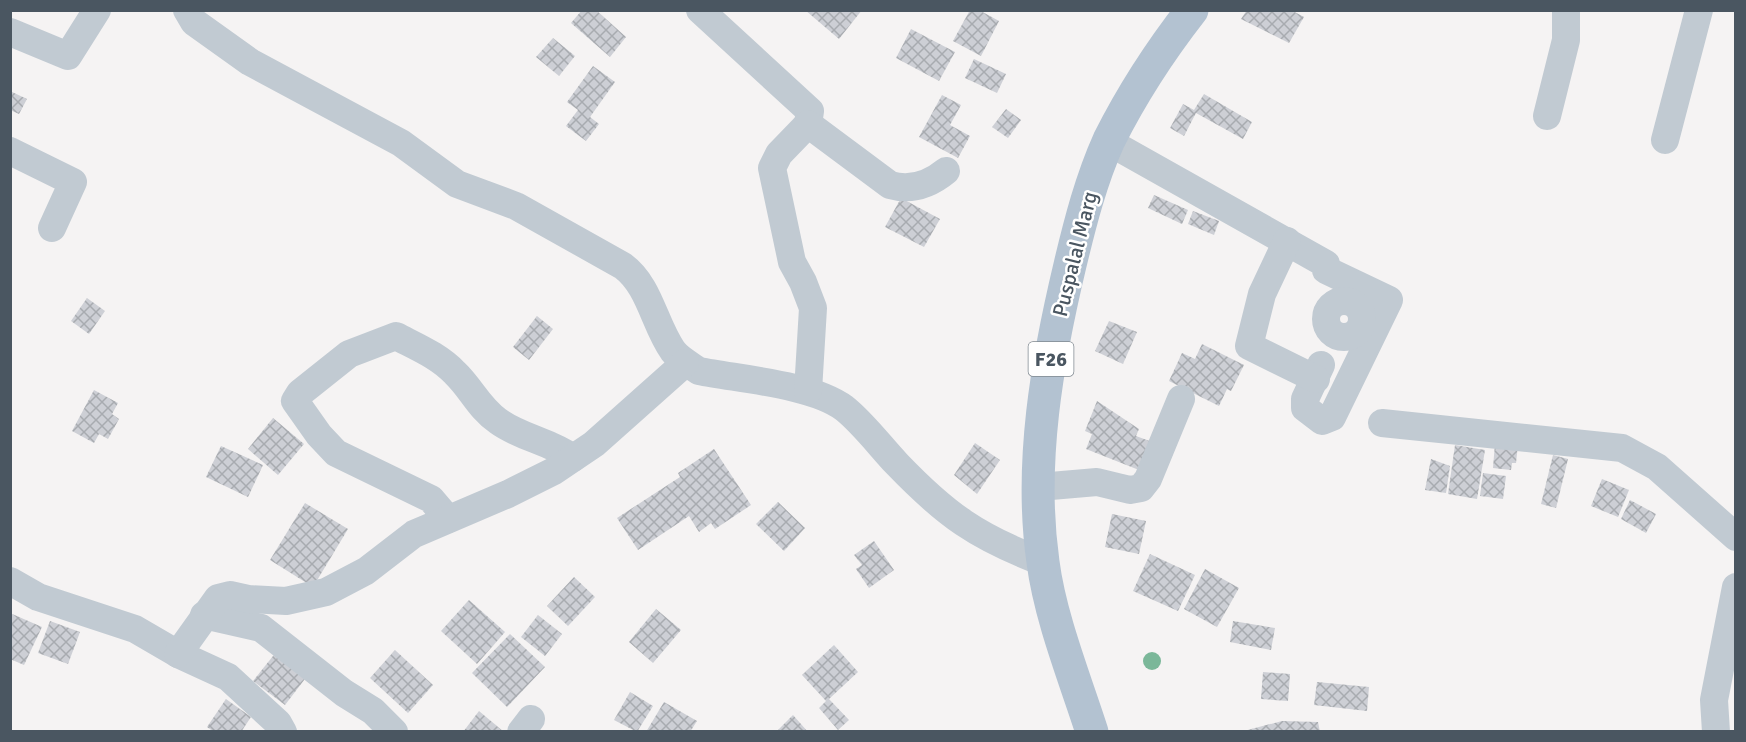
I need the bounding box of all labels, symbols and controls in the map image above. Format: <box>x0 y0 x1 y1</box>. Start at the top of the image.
street label: Puspalal Marg <box>1047 189 1103 319</box>
road number: F26 <box>1028 342 1074 376</box>

